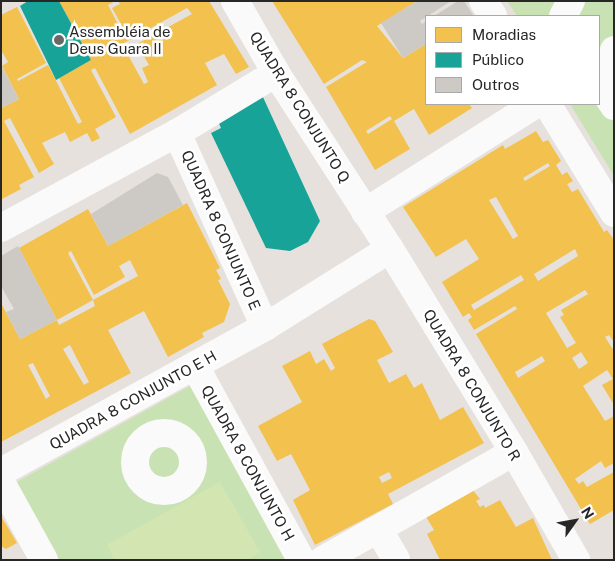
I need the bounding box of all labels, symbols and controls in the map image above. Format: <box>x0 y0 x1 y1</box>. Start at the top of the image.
legend <box>425 15 600 105</box>
place label: Assembléia de Deus Guara II <box>69 22 171 57</box>
text: Moradias <box>472 26 536 43</box>
street label: QUADRA 8 CONJUNTO Q <box>246 28 354 186</box>
marker: Assembléia de Deus Guara II <box>53 34 65 46</box>
text: Público <box>472 51 524 68</box>
text: Outros <box>472 76 519 93</box>
street label: QUADRA 8 CONJUNTO E <box>178 147 264 313</box>
street label: QUADRA 8 CONJUNTO R <box>420 306 524 464</box>
street label: QUADRA 8 CONJUNTO E H <box>46 347 220 453</box>
street label: QUADRA 8 CONJUNTO H <box>198 382 298 544</box>
north arrow <box>550 496 600 546</box>
text: N <box>578 504 597 522</box>

